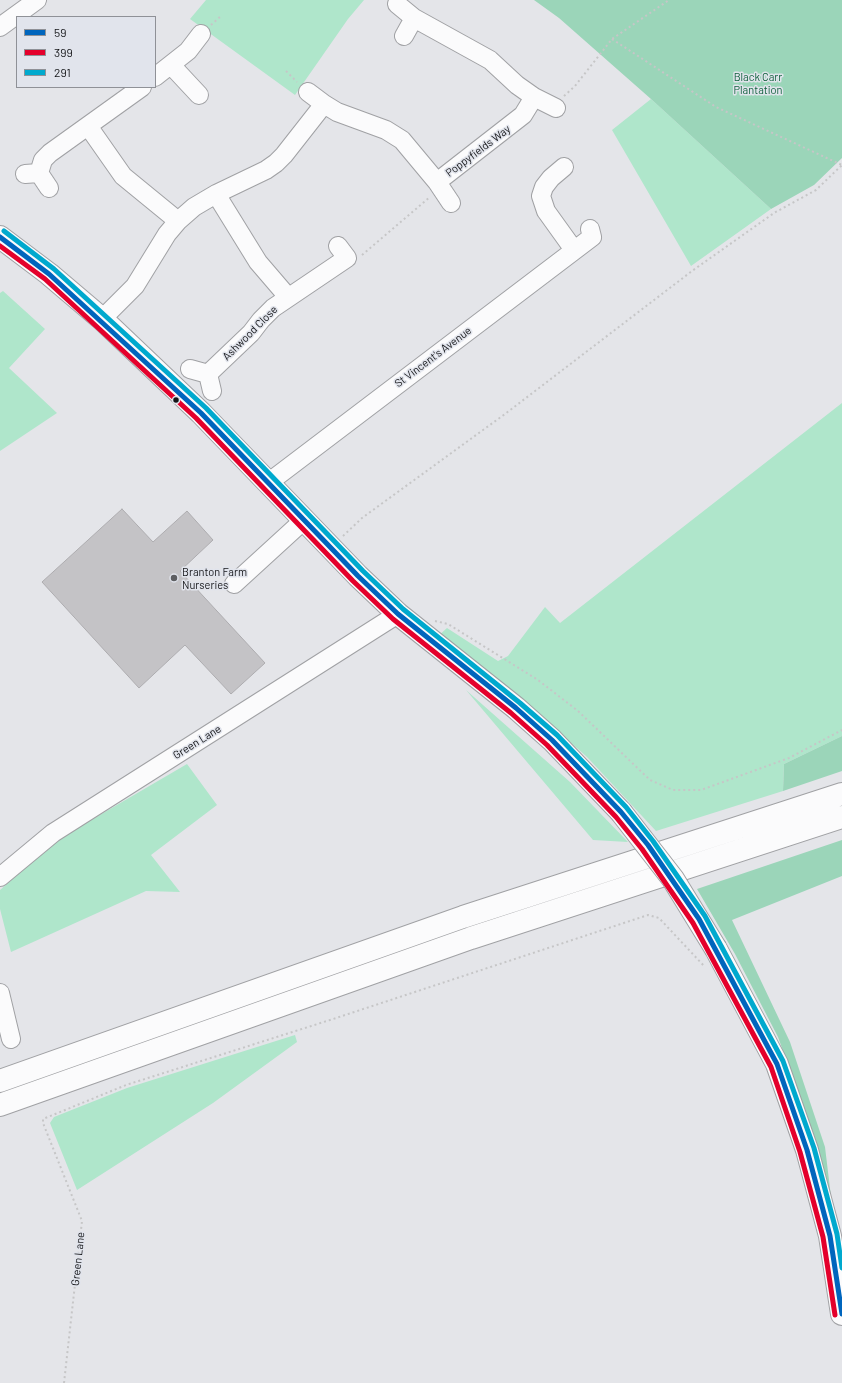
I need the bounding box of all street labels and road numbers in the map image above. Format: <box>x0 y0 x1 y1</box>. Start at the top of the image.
street label: Poppyfields Way <box>443 122 513 180</box>
street label: Ashwood Close <box>220 303 280 363</box>
street label: St Vincent's Avenue <box>392 324 474 390</box>
street label: Green Lane <box>171 722 223 762</box>
street label: Green Lane <box>69 1231 87 1287</box>

